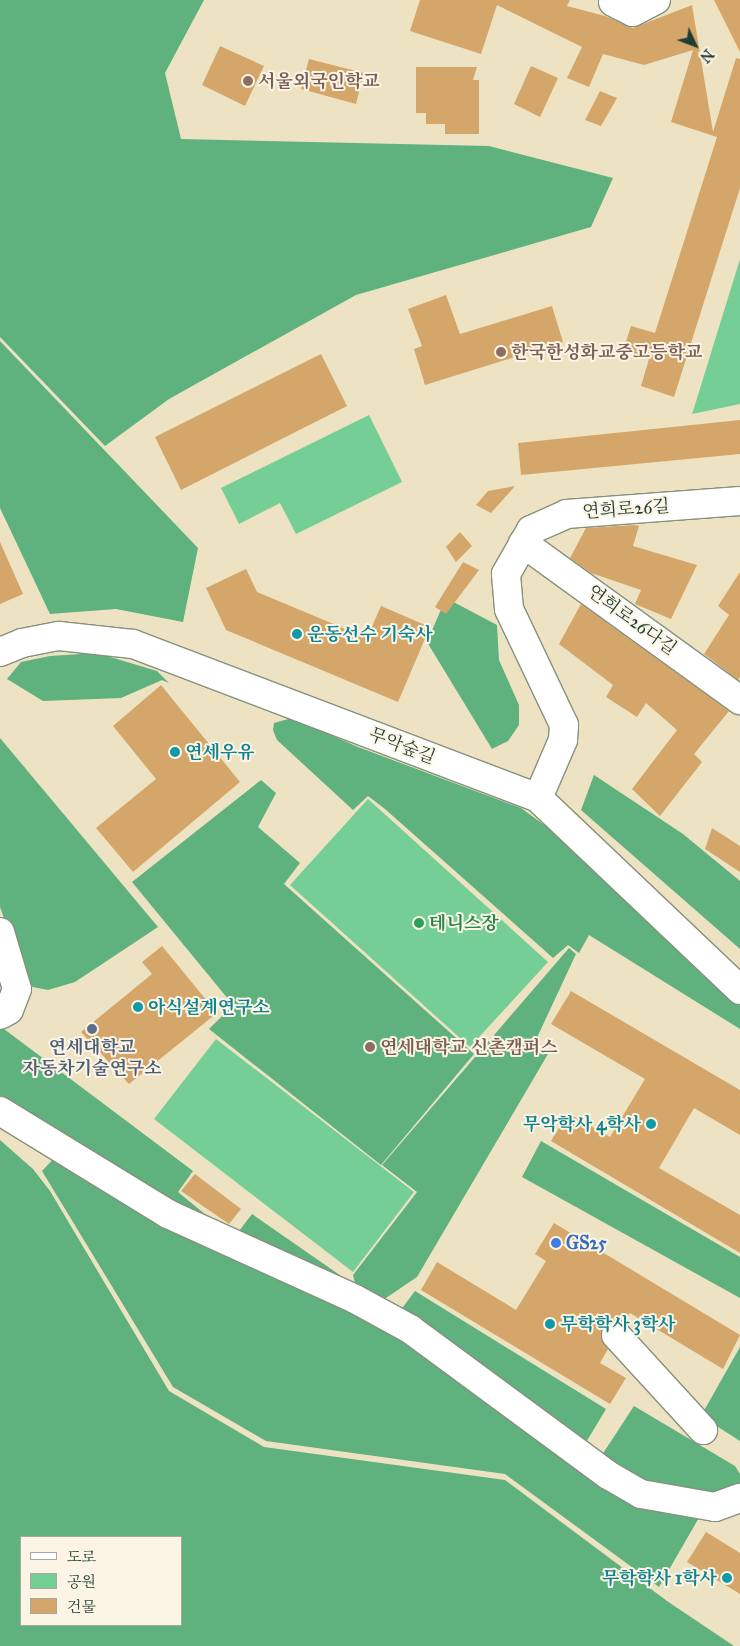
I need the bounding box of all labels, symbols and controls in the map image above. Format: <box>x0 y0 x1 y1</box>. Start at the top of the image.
north arrow <box>670 20 720 70</box>
text: N <box>696 45 717 66</box>
place label: 서울외국인학교 <box>258 70 380 92</box>
marker: 서울외국인학교 <box>242 75 254 87</box>
place label: 한국한성화교중고등학교 <box>511 341 702 363</box>
marker: 한국한성화교중고등학교 <box>495 346 507 358</box>
street label: 연희로26길 <box>582 495 670 523</box>
street label: 연희로26다길 <box>583 580 681 660</box>
place label: 운동선수 기숙사 <box>307 623 433 645</box>
marker: 운동선수 기숙사 <box>291 628 303 640</box>
street label: 무악숲길 <box>366 723 438 769</box>
place label: 연세우유 <box>185 741 255 763</box>
marker: 연세우유 <box>169 746 181 758</box>
place label: 테니스장 <box>429 912 499 934</box>
marker: 테니스장 <box>413 917 425 929</box>
place label: 아식설계연구소 <box>148 996 270 1018</box>
marker: 아식설계연구소 <box>132 1001 144 1013</box>
marker: 연세대학교 자동차기술연구소 <box>86 1023 98 1035</box>
place label: 연세대학교 신촌캠퍼스 <box>380 1036 558 1058</box>
place label: 연세대학교 자동차기술연구소 <box>22 1037 162 1080</box>
marker: 연세대학교 신촌캠퍼스 <box>364 1041 376 1053</box>
place label: 무악학사 4학사 <box>523 1113 641 1135</box>
marker: 무악학사 4학사 <box>645 1118 657 1130</box>
place label: GS25 <box>566 1232 607 1254</box>
marker: GS25 <box>550 1237 562 1249</box>
place label: 무학학사 3학사 <box>560 1313 675 1335</box>
marker: 무학학사 3학사 <box>544 1318 556 1330</box>
legend <box>20 1536 182 1626</box>
text: 도로 <box>67 1548 96 1566</box>
place label: 무학학사 1학사 <box>602 1567 717 1589</box>
marker: 무학학사 1학사 <box>721 1572 733 1584</box>
text: 공원 <box>67 1573 96 1591</box>
text: 건물 <box>67 1598 96 1616</box>

